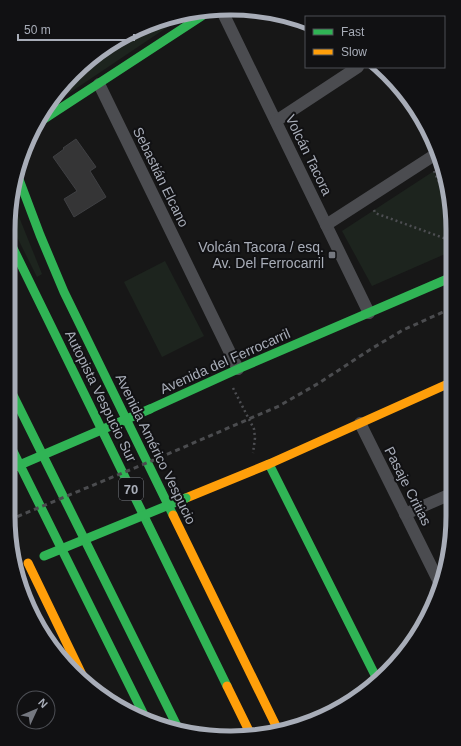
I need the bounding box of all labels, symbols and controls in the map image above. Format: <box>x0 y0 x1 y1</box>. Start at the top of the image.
scale bar <box>18 16 134 42</box>
legend <box>305 16 445 68</box>
text: 50 m <box>24 23 51 37</box>
text: Fast <box>341 25 365 39</box>
text: Slow <box>341 45 367 59</box>
street label: Volcán Tacora <box>283 112 336 198</box>
street label: Sebastián Elcano <box>130 125 192 230</box>
place label: Volcán Tacora / esq. Av. Del Ferrocarril <box>198 239 324 271</box>
marker: Volcán Tacora / esq. Av. Del Ferrocarril <box>327 250 337 260</box>
street label: Avenida del Ferrocarril <box>158 325 292 397</box>
street label: Autopista Vespucio Sur <box>62 327 140 465</box>
street label: Avenida Américo Vespucio <box>113 371 200 527</box>
street label: Pasaje Critias <box>381 444 435 528</box>
road number: 70 <box>119 478 143 500</box>
north arrow <box>16 690 56 730</box>
text: N <box>36 696 50 710</box>

